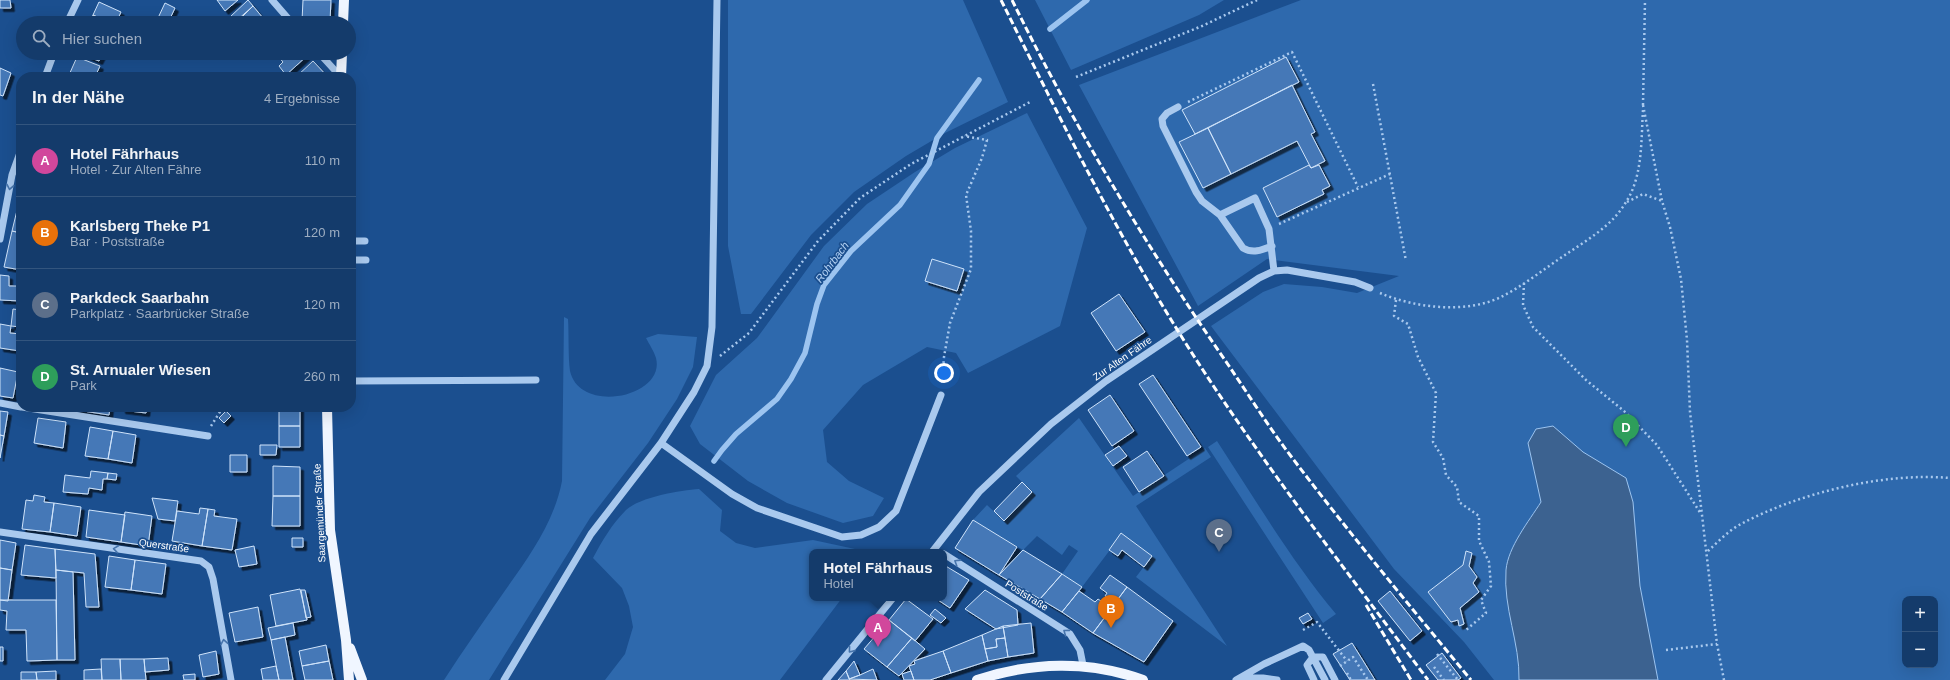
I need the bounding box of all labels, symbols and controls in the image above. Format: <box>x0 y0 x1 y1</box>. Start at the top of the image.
search box <box>16 16 356 60</box>
icon: search <box>30 27 52 49</box>
text: Hier suchen <box>62 30 142 47</box>
text: In der Nähe <box>32 88 125 107</box>
text: 4 Ergebnisse <box>264 91 340 106</box>
text: Hotel Fährhaus <box>70 145 179 162</box>
text: A <box>40 153 50 168</box>
text: 110 m <box>305 153 340 168</box>
text: Hotel · Zur Alten Fähre <box>70 162 202 177</box>
one-way arrow <box>6 184 15 190</box>
text: Karlsberg Theke P1 <box>70 217 210 234</box>
text: B <box>40 225 50 240</box>
text: 120 m <box>304 225 340 240</box>
text: Bar · Poststraße <box>70 234 165 249</box>
water label: Rohrbach <box>813 239 851 285</box>
text: Parkdeck Saarbahn <box>70 289 209 306</box>
text: C <box>40 297 50 312</box>
text: 120 m <box>304 297 340 312</box>
text: Parkplatz · Saarbrücker Straße <box>70 306 249 321</box>
street label: Zur Alten Fähre <box>1091 334 1154 383</box>
text: St. Arnualer Wiesen <box>70 361 211 378</box>
your location <box>934 363 954 383</box>
text: D <box>40 369 50 384</box>
text: 260 m <box>304 369 340 384</box>
text: Park <box>70 378 97 393</box>
pin: D <box>1613 414 1639 447</box>
street label: Saargemünder Straße <box>311 463 328 563</box>
pin: C <box>1206 519 1232 552</box>
street label: Querstraße <box>138 537 190 555</box>
one-way arrow <box>113 545 119 554</box>
popup <box>809 549 947 601</box>
text: Hotel Fährhaus <box>823 559 933 576</box>
one-way arrow <box>954 559 961 567</box>
text: Hotel <box>823 576 854 591</box>
street label: Poststraße <box>1003 578 1051 613</box>
pin: B <box>1098 595 1124 628</box>
map controls <box>1902 596 1938 668</box>
button: + <box>1902 596 1938 632</box>
pin: A <box>865 614 891 647</box>
one-way arrow <box>1064 630 1071 637</box>
button: − <box>1902 632 1938 668</box>
one-way arrow <box>220 638 229 645</box>
one-way arrow <box>848 645 855 652</box>

